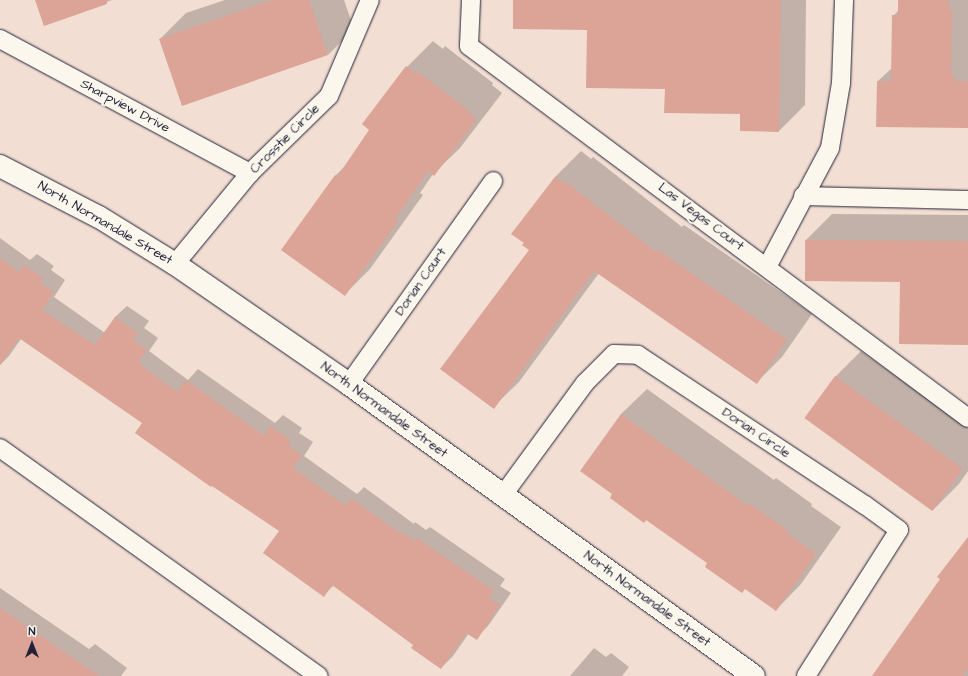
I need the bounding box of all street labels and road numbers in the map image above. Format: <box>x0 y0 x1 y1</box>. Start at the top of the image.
street label: Sharpview Drive <box>78 76 172 136</box>
street label: Crosstie Circle <box>247 101 323 177</box>
street label: North Normandale Street <box>35 178 175 268</box>
street label: Las Vegas Court <box>655 180 747 254</box>
street label: Dorian Court <box>392 245 450 319</box>
street label: North Normandale Street <box>317 359 451 461</box>
street label: Dorian Circle <box>719 404 793 462</box>
street label: North Normandale Street <box>580 548 714 650</box>

